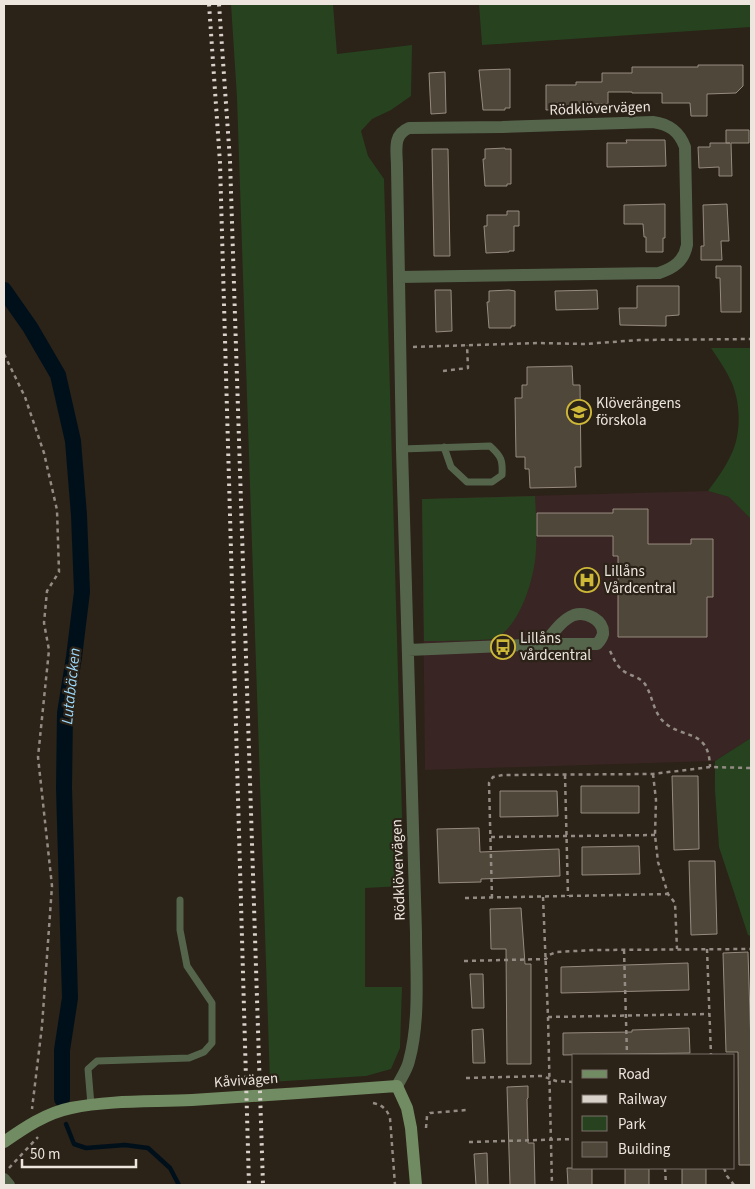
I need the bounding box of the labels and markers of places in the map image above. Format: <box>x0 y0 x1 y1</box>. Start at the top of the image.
place label: Klöverängens förskola <box>596 393 681 431</box>
school or university icon: Klöverängens förskola <box>566 399 592 425</box>
place label: Lillåns Vårdcentral <box>604 561 676 599</box>
hospital icon: Lillåns Vårdcentral <box>574 567 600 593</box>
place label: Lillåns vårdcentral <box>520 628 591 666</box>
bus stop icon: Lillåns vårdcentral <box>490 634 516 660</box>

